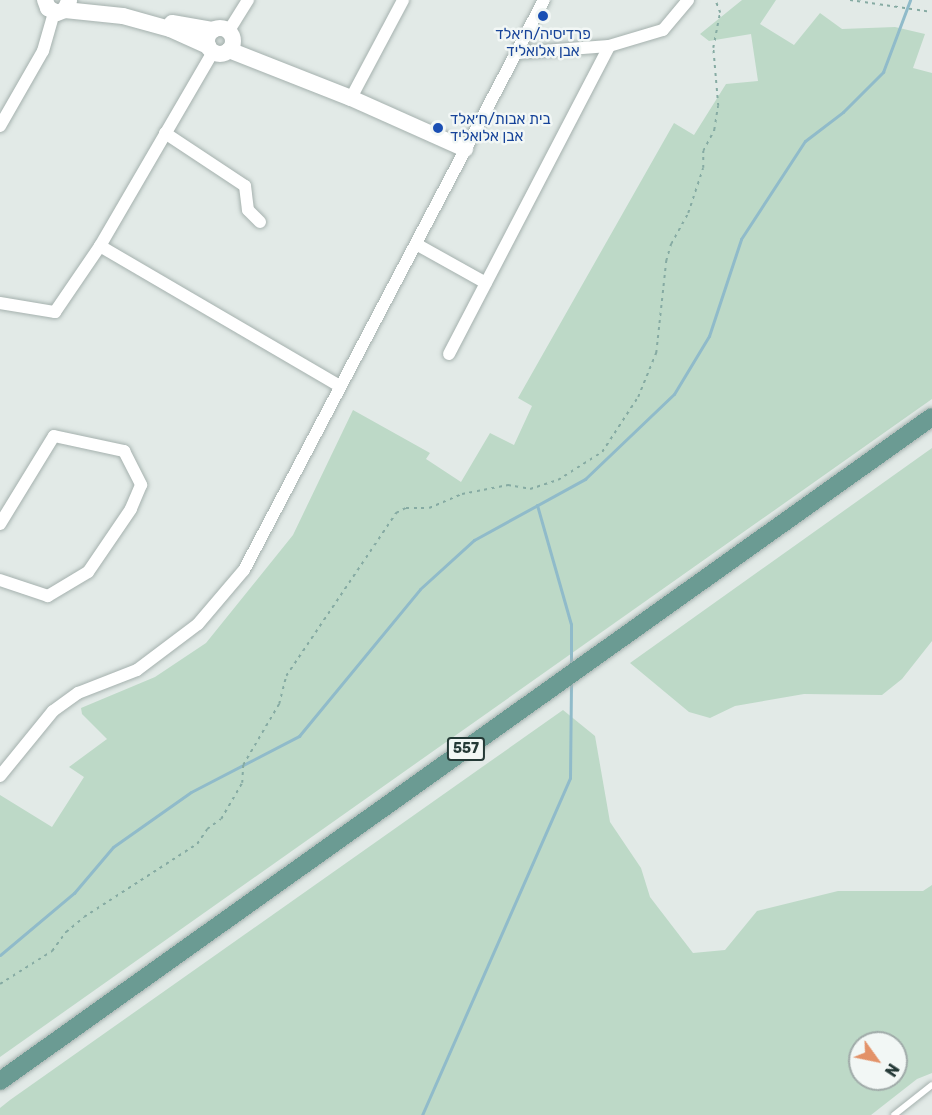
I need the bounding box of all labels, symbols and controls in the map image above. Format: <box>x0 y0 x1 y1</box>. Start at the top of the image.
marker: פרדיסיה/ח׳אלד אבן אלואליד <box>536 9 550 23</box>
place label: פרדיסיה/ח׳אלד אבן אלואליד <box>495 25 591 60</box>
place label: בית אבות/ח׳אלד אבן אלואליד <box>450 110 551 145</box>
marker: בית אבות/ח׳אלד אבן אלואליד <box>431 121 445 135</box>
road number: 557 <box>446 738 486 760</box>
north arrow <box>848 1031 908 1091</box>
text: N <box>881 1060 903 1080</box>

